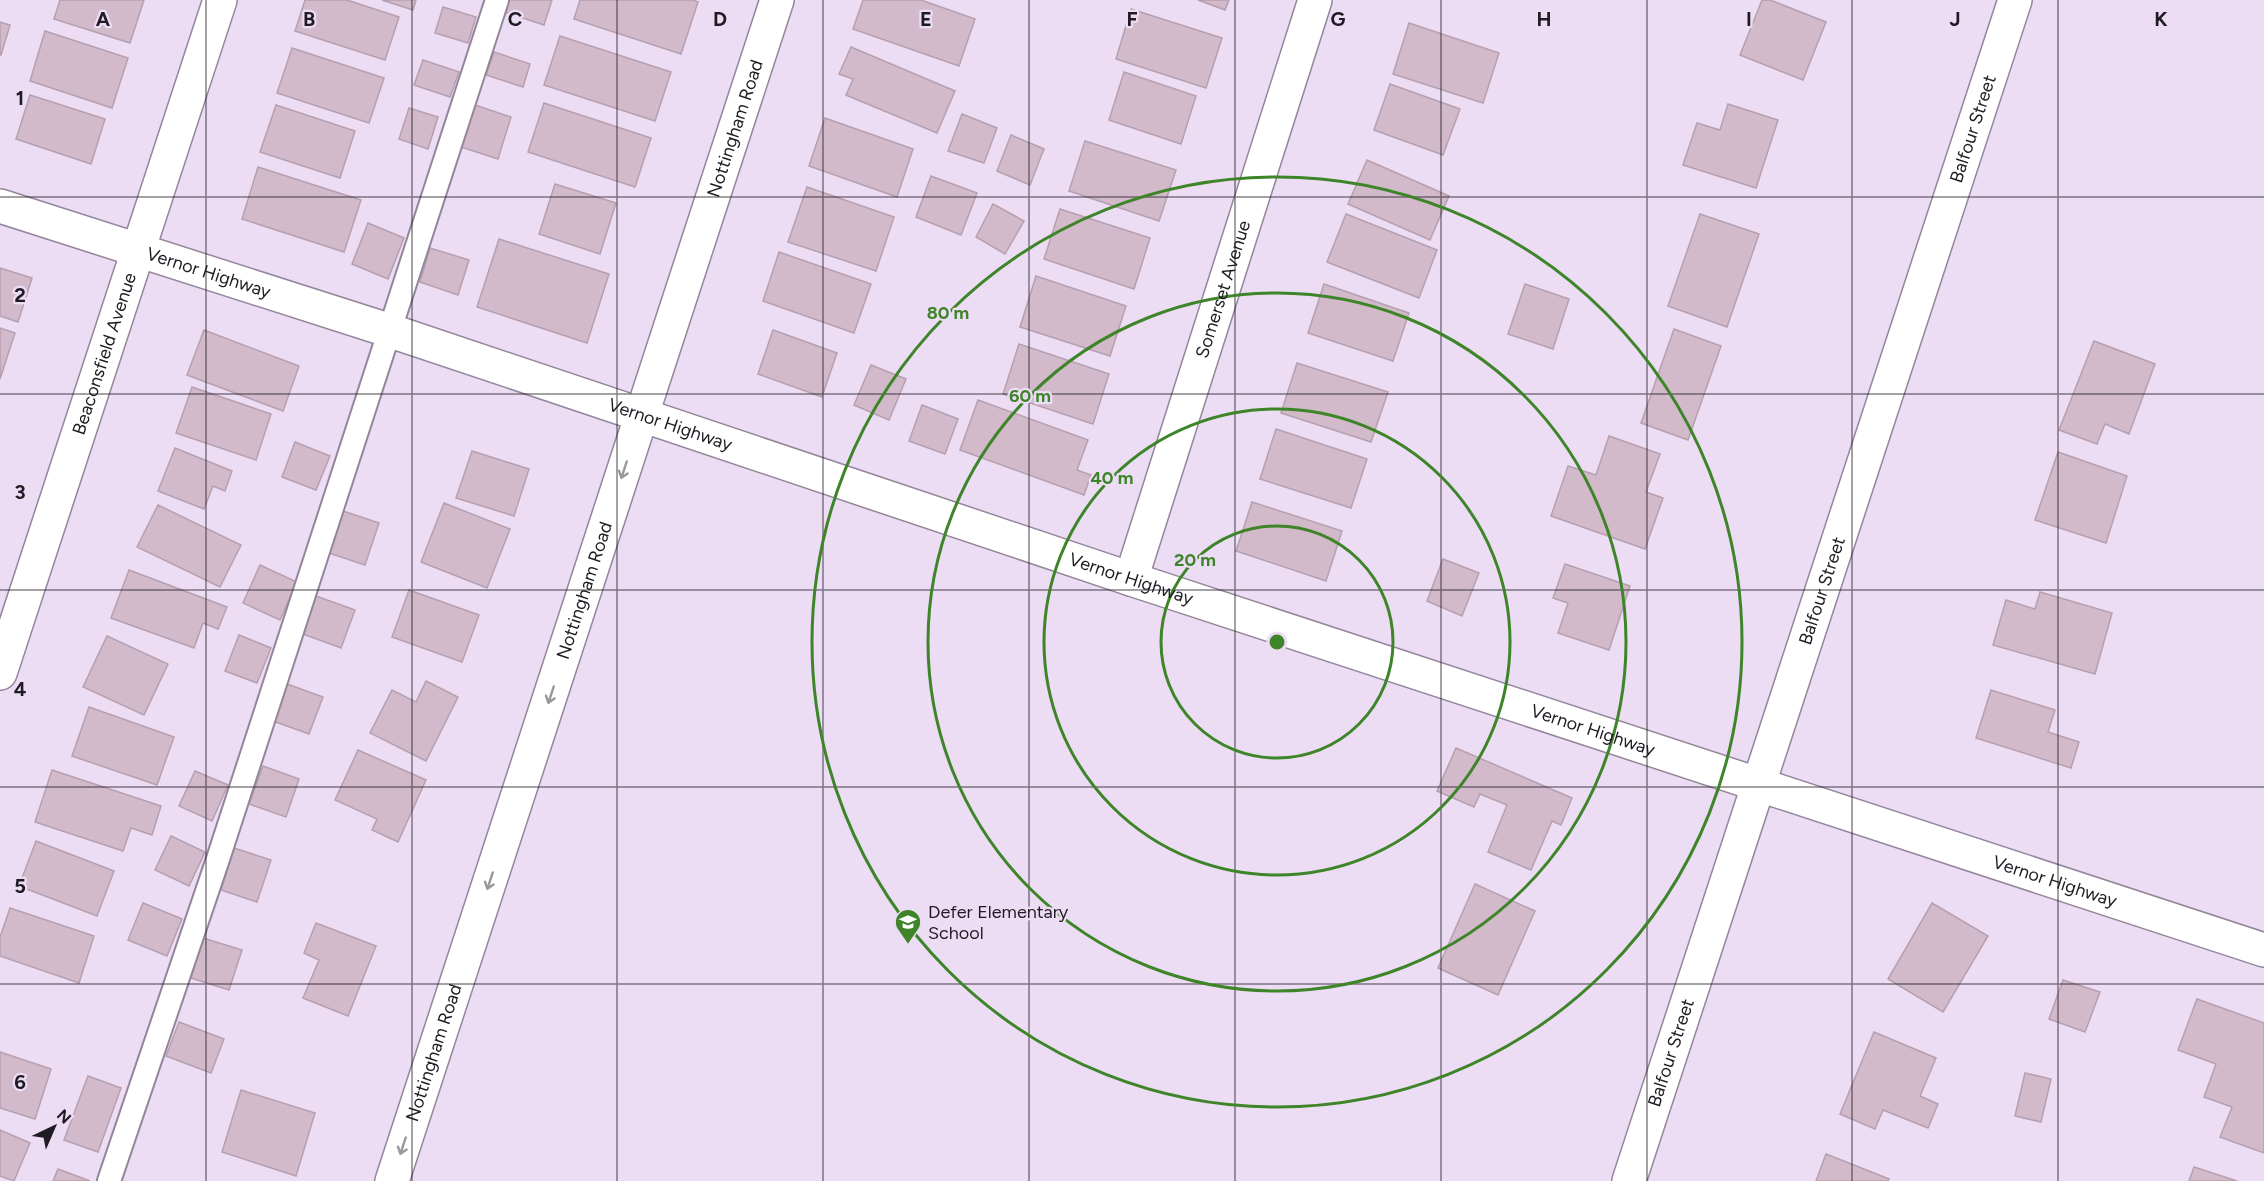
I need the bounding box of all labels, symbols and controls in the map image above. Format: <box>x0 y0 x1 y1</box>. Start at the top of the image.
text: A <box>96 7 111 31</box>
text: B <box>303 7 315 31</box>
text: C <box>508 7 522 31</box>
text: D <box>713 7 727 31</box>
text: E <box>920 7 932 31</box>
text: F <box>1126 7 1138 31</box>
text: G <box>1331 7 1346 31</box>
text: H <box>1537 7 1552 31</box>
text: I <box>1746 7 1752 31</box>
text: J <box>1949 7 1961 31</box>
text: K <box>2154 7 2168 31</box>
street label: Nottingham Road <box>702 57 768 200</box>
street label: Balfour Street <box>1945 72 2001 186</box>
text: 1 <box>16 86 24 110</box>
street label: Somerset Avenue <box>1191 218 1255 361</box>
street label: Vernor Highway <box>144 243 274 303</box>
street label: Beaconsfield Avenue <box>68 270 141 437</box>
text: 2 <box>14 283 26 307</box>
text: 80 m <box>927 302 969 324</box>
text: 60 m <box>1009 385 1051 407</box>
street label: Vernor Highway <box>605 394 736 456</box>
one-way arrow <box>618 460 629 479</box>
text: 40 m <box>1090 467 1134 489</box>
text: 3 <box>14 480 26 504</box>
street label: Nottingham Road <box>552 519 617 662</box>
street label: Balfour Street <box>1794 534 1850 647</box>
street label: Vernor Highway <box>1066 548 1196 610</box>
text: 20 m <box>1174 549 1216 571</box>
centre of rings <box>1267 632 1287 652</box>
text: 4 <box>14 677 27 701</box>
one-way arrow <box>544 685 555 704</box>
street label: Vernor Highway <box>1528 700 1658 761</box>
street label: Vernor Highway <box>1990 851 2120 912</box>
one-way arrow <box>484 871 495 890</box>
text: 5 <box>14 874 26 898</box>
place label: Defer Elementary School <box>928 901 1069 944</box>
school or university icon: Defer Elementary School <box>893 907 923 945</box>
street label: Nottingham Road <box>401 981 467 1124</box>
street label: Balfour Street <box>1643 996 1699 1109</box>
text: 6 <box>14 1070 26 1094</box>
north arrow <box>24 1097 84 1157</box>
text: N <box>53 1105 75 1128</box>
one-way arrow <box>397 1136 408 1155</box>

